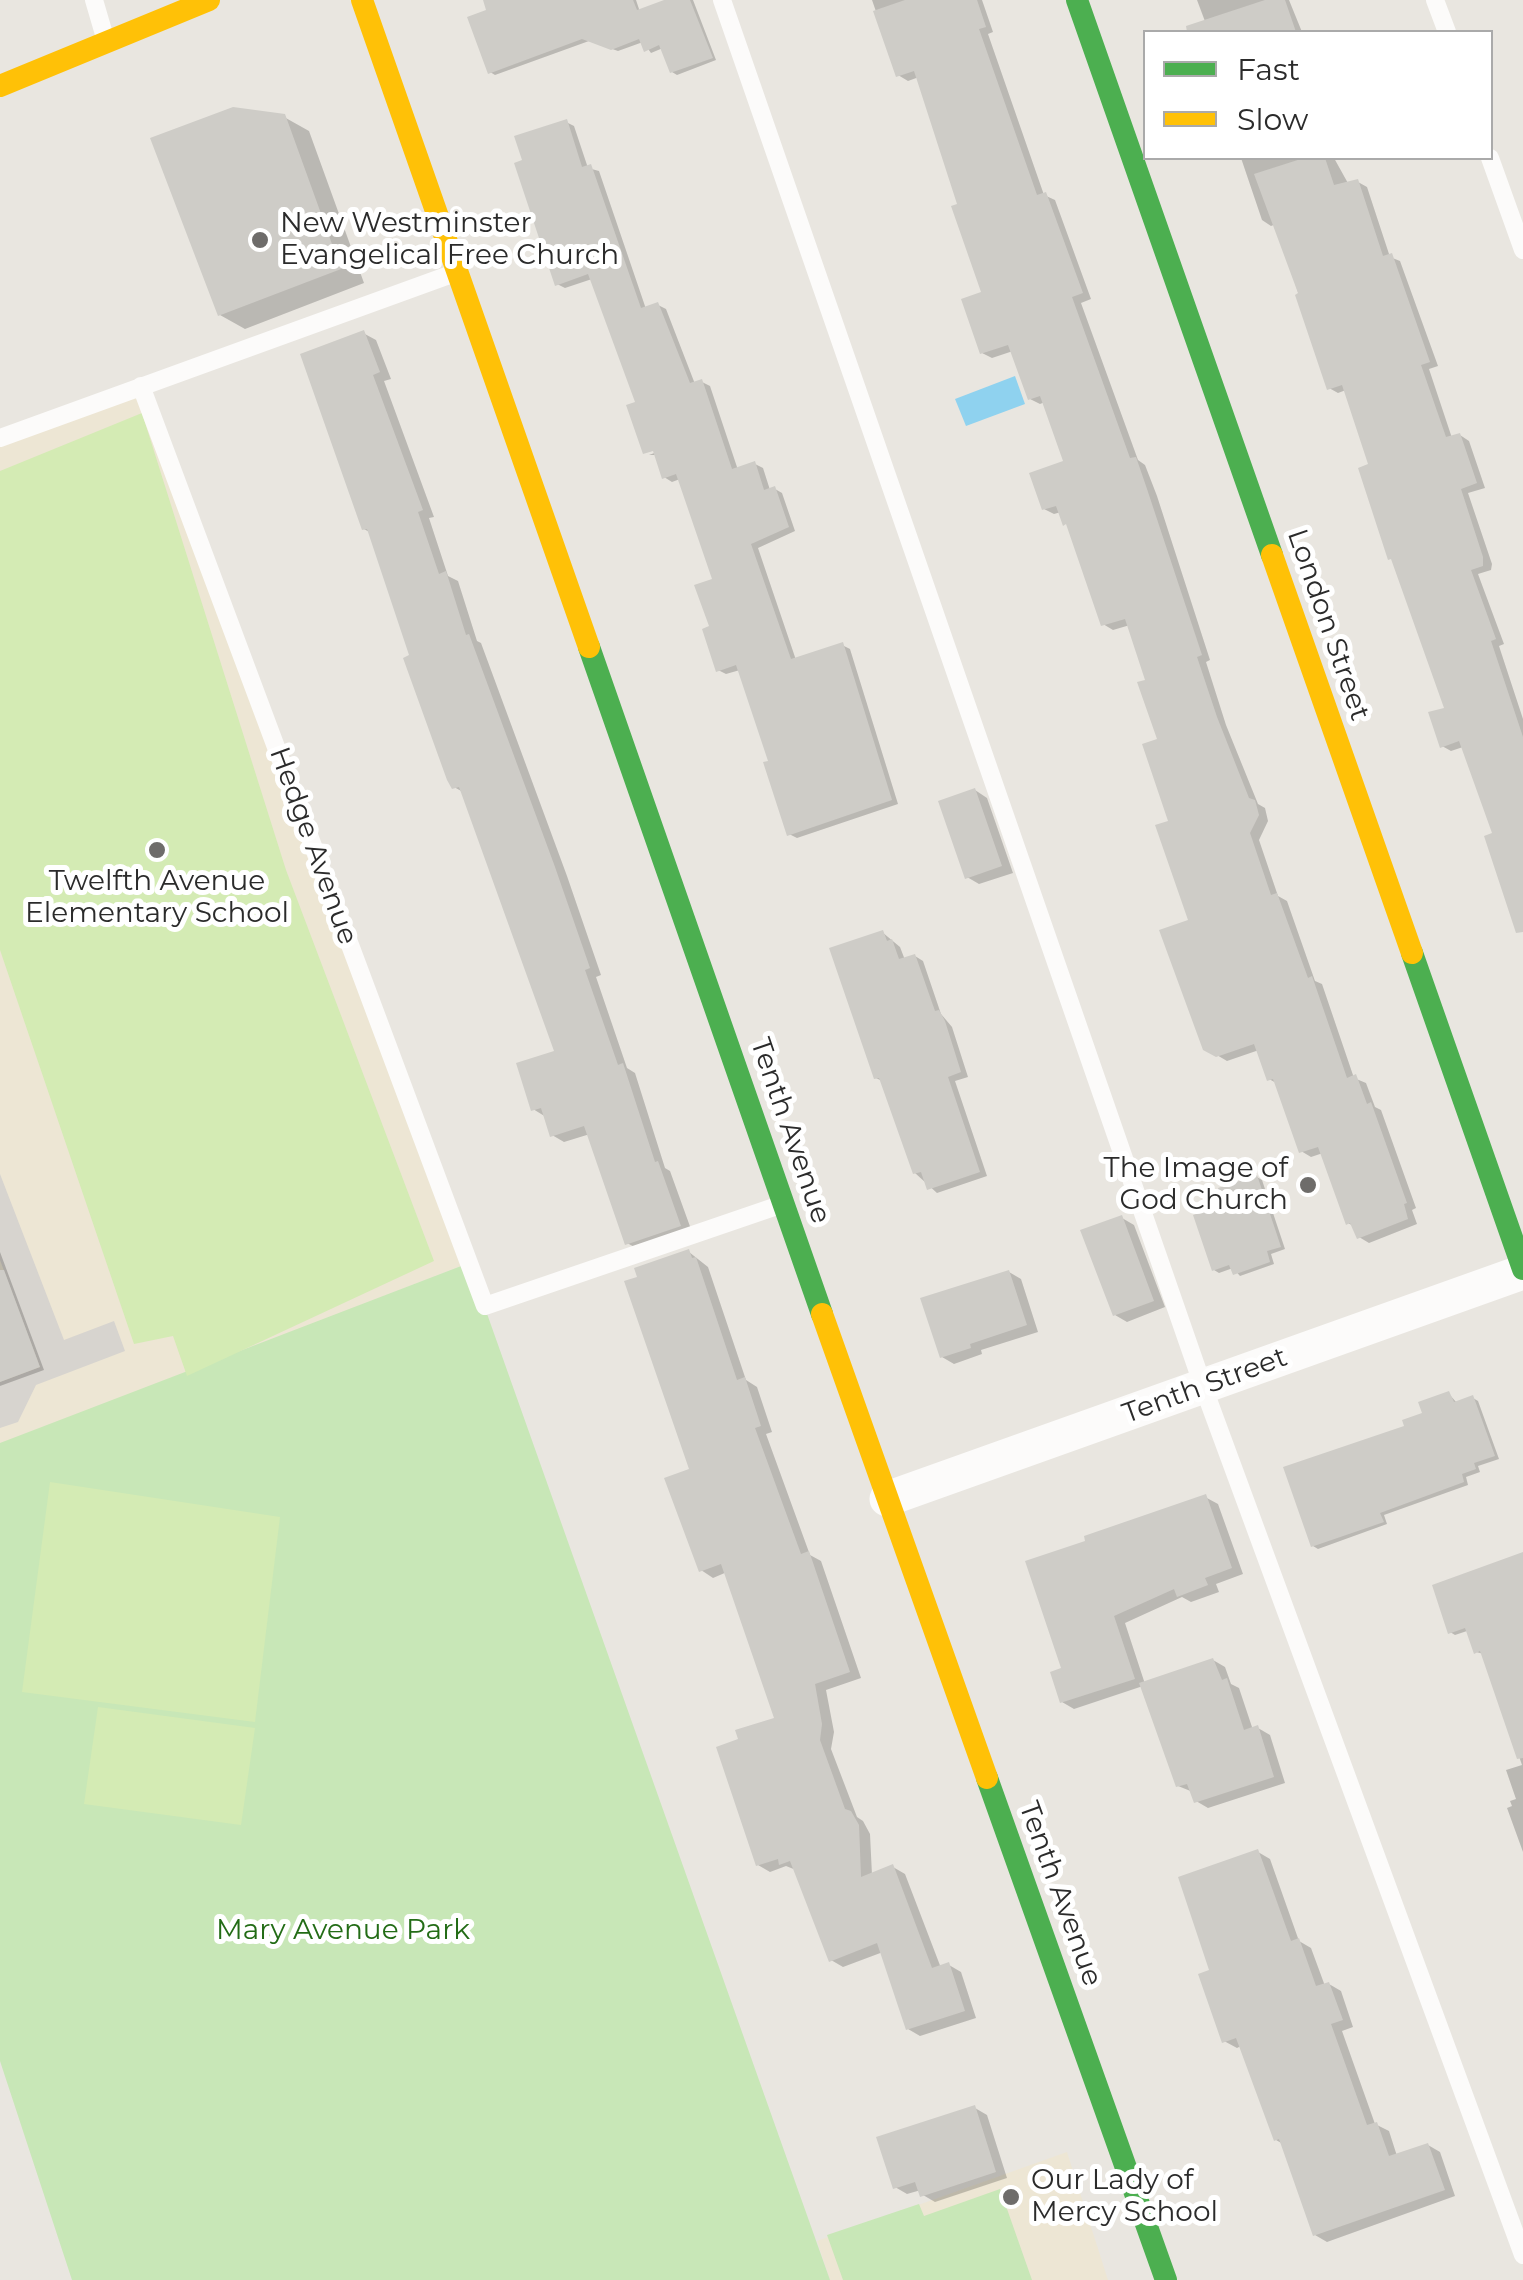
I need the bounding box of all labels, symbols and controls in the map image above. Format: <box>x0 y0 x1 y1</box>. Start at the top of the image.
legend <box>1143 30 1493 160</box>
text: Fast <box>1237 51 1300 88</box>
text: Slow <box>1237 101 1308 138</box>
place label: New Westminster Evangelical Free Church <box>280 207 619 273</box>
marker: New Westminster Evangelical Free Church <box>249 229 271 251</box>
street label: London Street <box>1280 525 1376 725</box>
street label: Hedge Avenue <box>262 743 364 949</box>
marker: Twelfth Avenue Elementary School <box>146 839 168 861</box>
place label: Twelfth Avenue Elementary School <box>25 865 289 931</box>
street label: Tenth Avenue <box>743 1034 837 1228</box>
place label: The Image of God Church <box>1104 1152 1288 1218</box>
marker: The Image of God Church <box>1297 1174 1319 1196</box>
street label: Tenth Street <box>1118 1341 1292 1431</box>
street label: Tenth Avenue <box>1011 1797 1109 1991</box>
park label: Mary Avenue Park <box>216 1914 470 1948</box>
place label: Our Lady of Mercy School <box>1031 2164 1218 2230</box>
marker: Our Lady of Mercy School <box>1000 2186 1022 2208</box>

